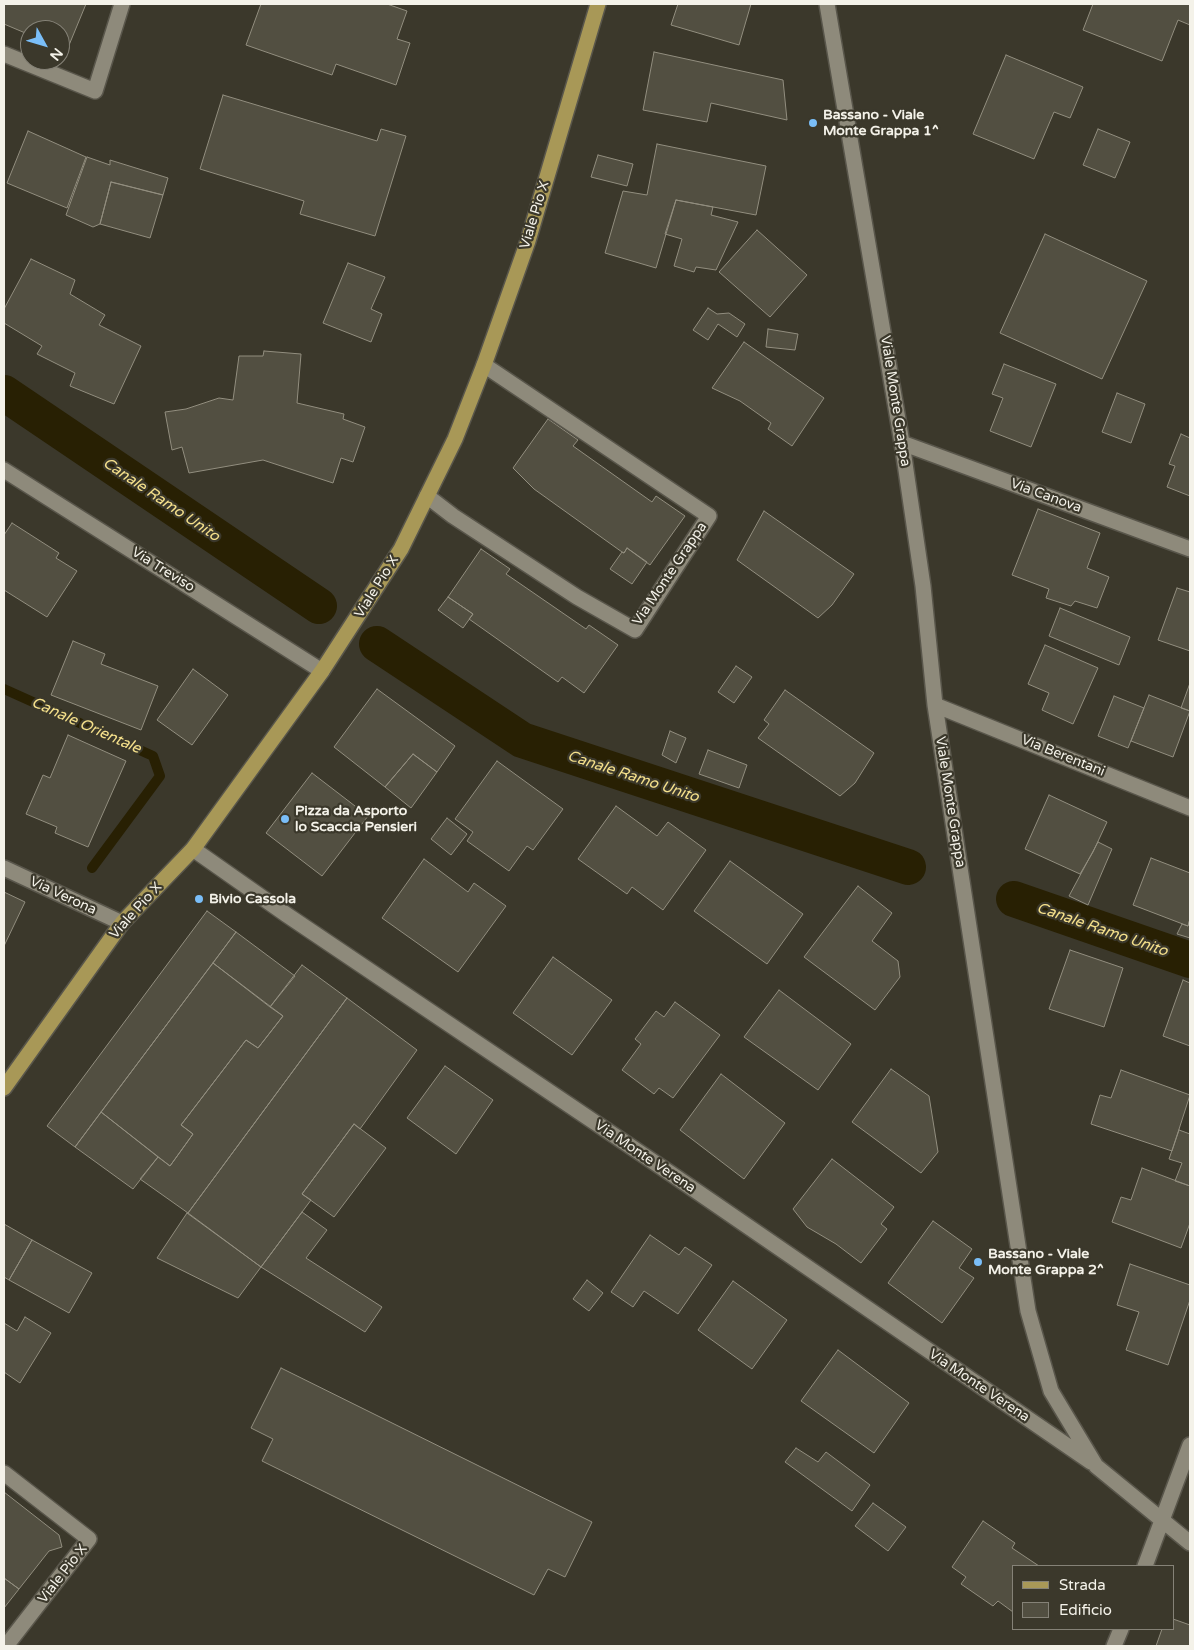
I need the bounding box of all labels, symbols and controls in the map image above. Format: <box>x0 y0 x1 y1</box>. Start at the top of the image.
north arrow <box>20 20 70 70</box>
text: N <box>46 44 66 64</box>
place label: Bassano - Viale Monte Grappa 1^ <box>823 107 939 140</box>
marker: Bassano - Viale Monte Grappa 1^ <box>807 117 819 129</box>
street label: Viale Pio X <box>517 179 553 251</box>
street label: Viale Monte Grappa <box>876 334 914 468</box>
water label: Canale Ramo Unito <box>99 454 223 546</box>
street label: Via Canova <box>1008 475 1084 517</box>
street label: Via Monte Grappa <box>629 519 711 629</box>
street label: Via Treviso <box>128 544 198 596</box>
street label: Viale Pio X <box>351 553 403 621</box>
water label: Canale Orientale <box>28 694 144 758</box>
street label: Via Berentani <box>1019 732 1107 780</box>
street label: Viale Monte Grappa <box>931 735 969 869</box>
water label: Canale Ramo Unito <box>565 747 701 807</box>
place label: Pizza da Asporto lo Scaccia Pensieri <box>295 803 417 836</box>
marker: Pizza da Asporto lo Scaccia Pensieri <box>279 813 291 825</box>
street label: Via Verona <box>27 873 99 919</box>
street label: Viale Pio X <box>106 879 166 943</box>
place label: Bivio Cassola <box>209 891 296 907</box>
marker: Bivio Cassola <box>193 893 205 905</box>
water label: Canale Ramo Unito <box>1034 899 1170 961</box>
street label: Via Monte Verena <box>591 1117 699 1197</box>
place label: Bassano - Viale Monte Grappa 2^ <box>988 1246 1104 1278</box>
marker: Bassano - Viale Monte Grappa 2^ <box>972 1256 984 1268</box>
street label: Via Monte Verena <box>925 1346 1033 1426</box>
street label: Viale Pio X <box>35 1541 91 1607</box>
legend <box>1012 1565 1174 1630</box>
text: Strada <box>1059 1576 1106 1594</box>
text: Edificio <box>1059 1601 1112 1619</box>

